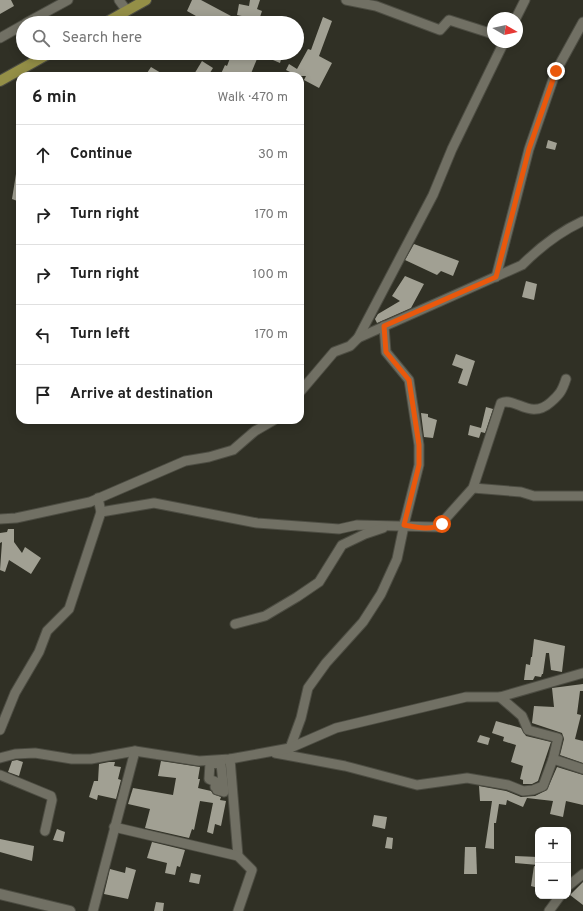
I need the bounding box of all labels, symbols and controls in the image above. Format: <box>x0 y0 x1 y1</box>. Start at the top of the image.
north arrow <box>487 12 523 48</box>
search box <box>16 16 304 60</box>
icon: search <box>30 27 52 49</box>
text: Search here <box>62 29 142 48</box>
route end <box>547 62 565 80</box>
text: 6 min <box>32 87 76 109</box>
text: Walk · 470 m <box>217 90 288 106</box>
icon: ahead <box>32 144 54 166</box>
text: Continue <box>70 145 132 164</box>
text: 30 m <box>258 147 288 163</box>
icon: right <box>32 204 54 226</box>
text: Turn right <box>70 205 139 224</box>
text: 170 m <box>254 207 288 223</box>
icon: right <box>32 264 54 286</box>
text: Turn right <box>70 265 139 284</box>
text: 100 m <box>252 267 288 283</box>
icon: left <box>32 324 54 346</box>
text: Turn left <box>70 325 130 344</box>
text: 170 m <box>254 327 288 343</box>
icon: arrive <box>32 384 54 406</box>
text: Arrive at destination <box>70 385 213 404</box>
route start <box>433 515 451 533</box>
map controls <box>535 827 571 899</box>
button: + <box>535 827 571 863</box>
button: − <box>535 863 571 899</box>

